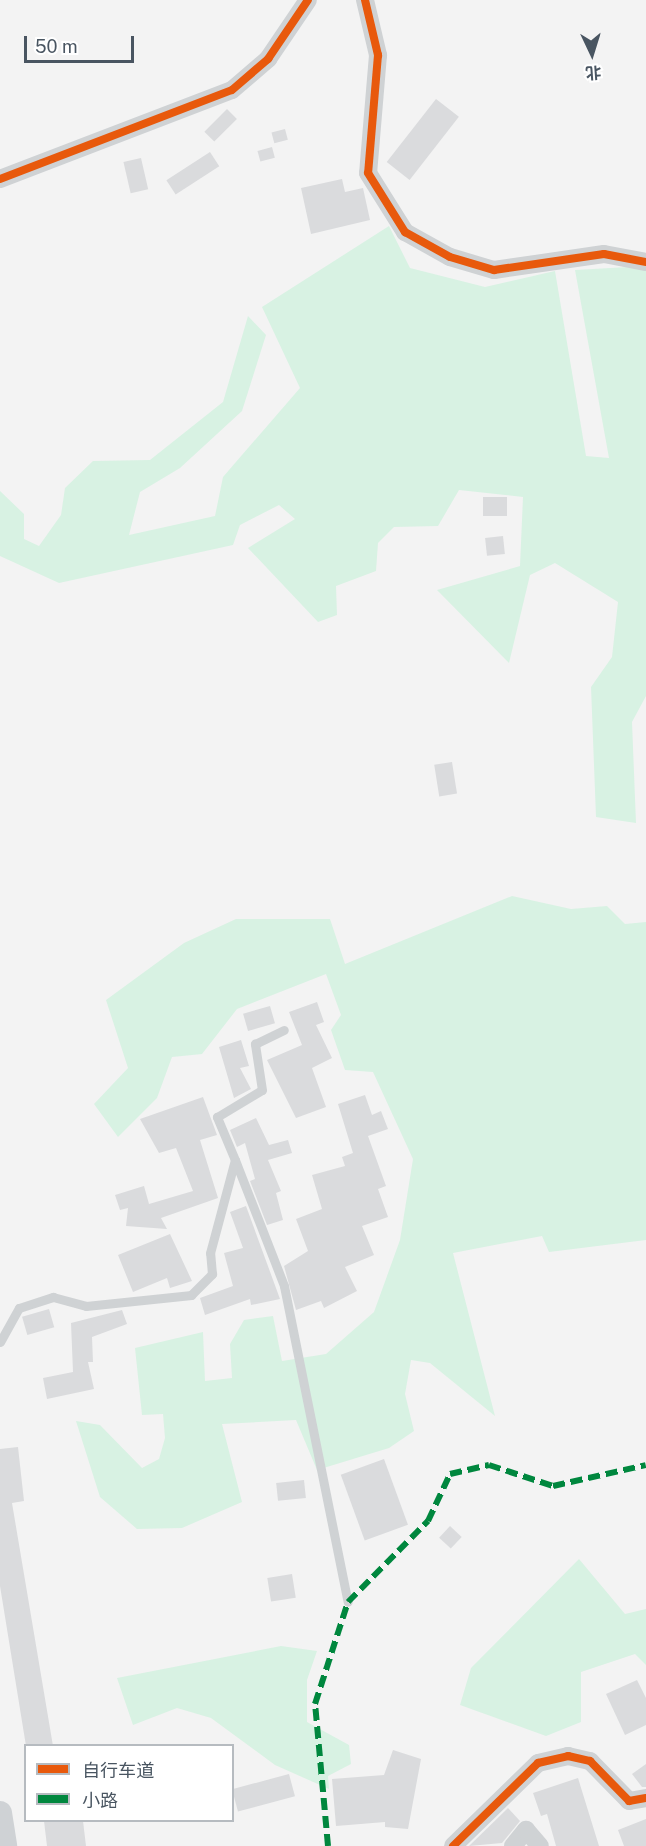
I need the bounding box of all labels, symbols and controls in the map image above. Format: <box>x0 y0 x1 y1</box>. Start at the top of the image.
scale bar <box>27 24 136 62</box>
north arrow <box>562 24 622 84</box>
text: 50 m <box>35 36 78 57</box>
text: 北 <box>585 62 602 82</box>
legend <box>24 1744 234 1822</box>
text: 自行车道 <box>82 1760 154 1781</box>
text: 小路 <box>82 1790 118 1811</box>

